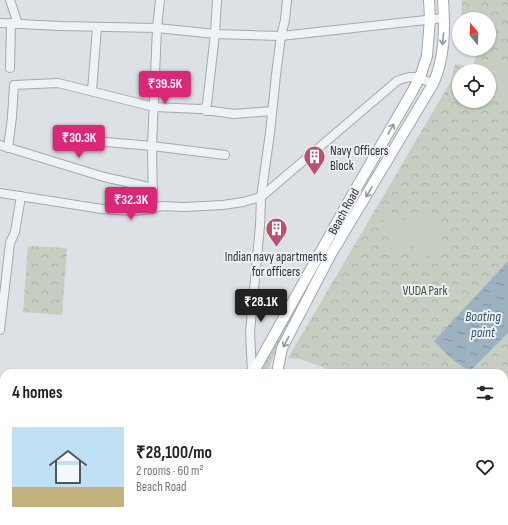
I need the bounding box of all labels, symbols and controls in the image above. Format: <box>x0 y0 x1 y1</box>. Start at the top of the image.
north arrow <box>452 12 496 56</box>
map controls <box>452 12 496 108</box>
one-way arrow <box>439 32 447 45</box>
button: locate <box>452 64 496 108</box>
pin: ₹39.5K <box>132 71 198 105</box>
text: ₹39.5K <box>148 76 182 92</box>
one-way arrow <box>387 123 395 135</box>
pin: ₹30.3K <box>46 125 112 159</box>
text: ₹30.3K <box>62 130 96 146</box>
place label: Navy Officers Block <box>330 143 389 174</box>
building icon: Navy Officers Block <box>301 144 327 177</box>
street label: Beach Road <box>325 186 363 237</box>
one-way arrow <box>364 186 372 198</box>
pin: ₹32.3K <box>98 187 164 221</box>
text: ₹32.3K <box>114 192 148 208</box>
building icon: Indian navy apartments for officers <box>263 215 289 248</box>
place label: Indian navy apartments for officers <box>225 249 327 280</box>
park label: VUDA Park <box>402 283 448 299</box>
pin: ₹28.1K <box>228 289 294 323</box>
text: ₹28.1K <box>244 294 278 310</box>
water label: Boating point <box>465 308 501 341</box>
one-way arrow <box>281 336 289 348</box>
icon: filters <box>474 382 496 404</box>
text: 4 homes <box>12 383 63 403</box>
icon: home <box>44 443 92 491</box>
text: ₹28,100/mo <box>136 443 212 463</box>
icon: heart <box>474 456 496 478</box>
text: 2 rooms · 60 m² <box>136 463 203 479</box>
text: Beach Road <box>136 479 187 495</box>

